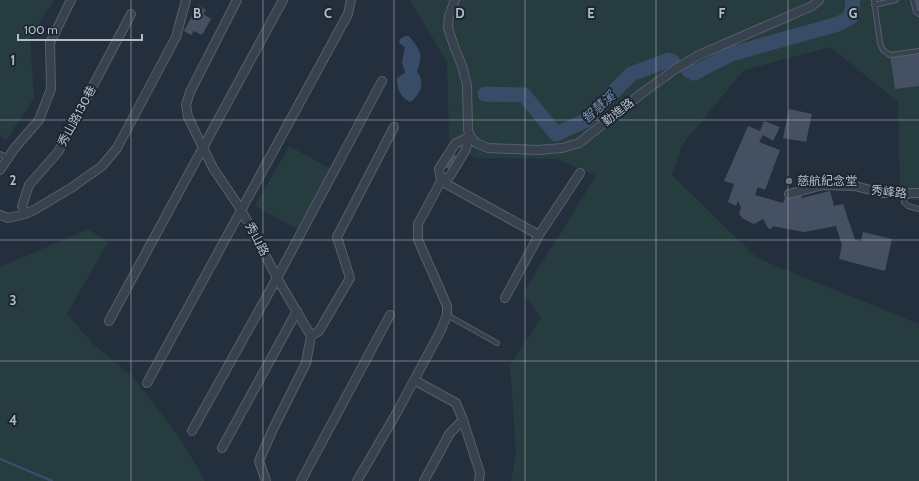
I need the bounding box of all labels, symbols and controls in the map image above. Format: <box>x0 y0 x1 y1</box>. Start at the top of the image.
text: B <box>193 5 201 21</box>
text: C <box>324 5 332 21</box>
text: D <box>455 5 465 21</box>
text: E <box>587 5 595 21</box>
text: F <box>719 5 726 21</box>
text: G <box>849 5 858 21</box>
scale bar <box>18 16 142 42</box>
text: 100 m <box>24 22 58 37</box>
text: 1 <box>11 52 15 68</box>
street label: 秀山路130巷 <box>54 83 99 149</box>
water label: 智慧溪 <box>578 87 619 126</box>
street label: 勤進路 <box>599 95 636 129</box>
text: 2 <box>10 172 17 188</box>
place label: 慈航紀念堂 <box>797 173 857 188</box>
marker: 慈航紀念堂 <box>784 176 794 186</box>
street label: 秀峰路 <box>870 182 908 201</box>
street label: 秀山路 <box>242 219 273 258</box>
text: 3 <box>9 292 17 308</box>
text: 4 <box>9 412 17 428</box>

